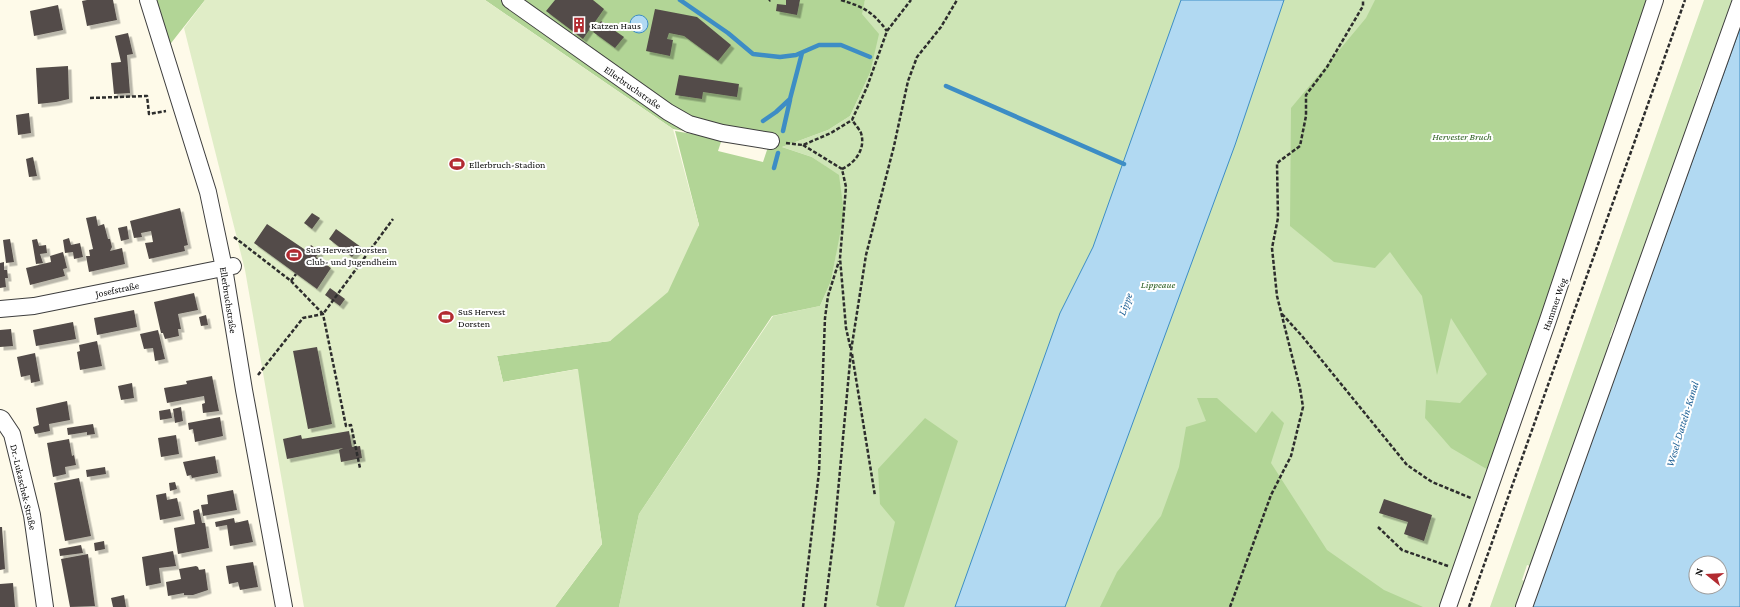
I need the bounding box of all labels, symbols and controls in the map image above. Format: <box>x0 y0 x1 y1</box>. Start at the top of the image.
building icon: Katzen Haus <box>570 16 588 34</box>
place label: Katzen Haus <box>591 20 641 31</box>
street label: Ellerbruchstraße <box>602 64 664 112</box>
park label: Hervester Bruch <box>1432 131 1492 142</box>
sports icon: Ellerbruch-Stadion <box>448 155 466 173</box>
place label: Ellerbruch-Stadion <box>469 159 546 170</box>
place label: SuS Hervest Dorsten Club- und Jugendheim <box>306 244 397 267</box>
sports icon: SuS Hervest Dorsten Club- und Jugendheim <box>285 246 303 264</box>
street label: Ellerbruchstraße <box>218 266 239 335</box>
street label: Hammer Weg <box>1540 276 1569 332</box>
street label: Josefstraße <box>93 279 141 300</box>
park label: Lippeaue <box>1141 279 1175 290</box>
water label: Lippe <box>1115 290 1136 317</box>
place label: SuS Hervest Dorsten <box>458 306 506 329</box>
sports icon: SuS Hervest Dorsten <box>437 308 455 326</box>
water label: Wesel-Datteln-Kanal <box>1663 380 1701 468</box>
street label: Dr.-Lukaschek-Straße <box>8 443 39 531</box>
north arrow <box>1688 555 1728 595</box>
text: N <box>1692 566 1706 577</box>

